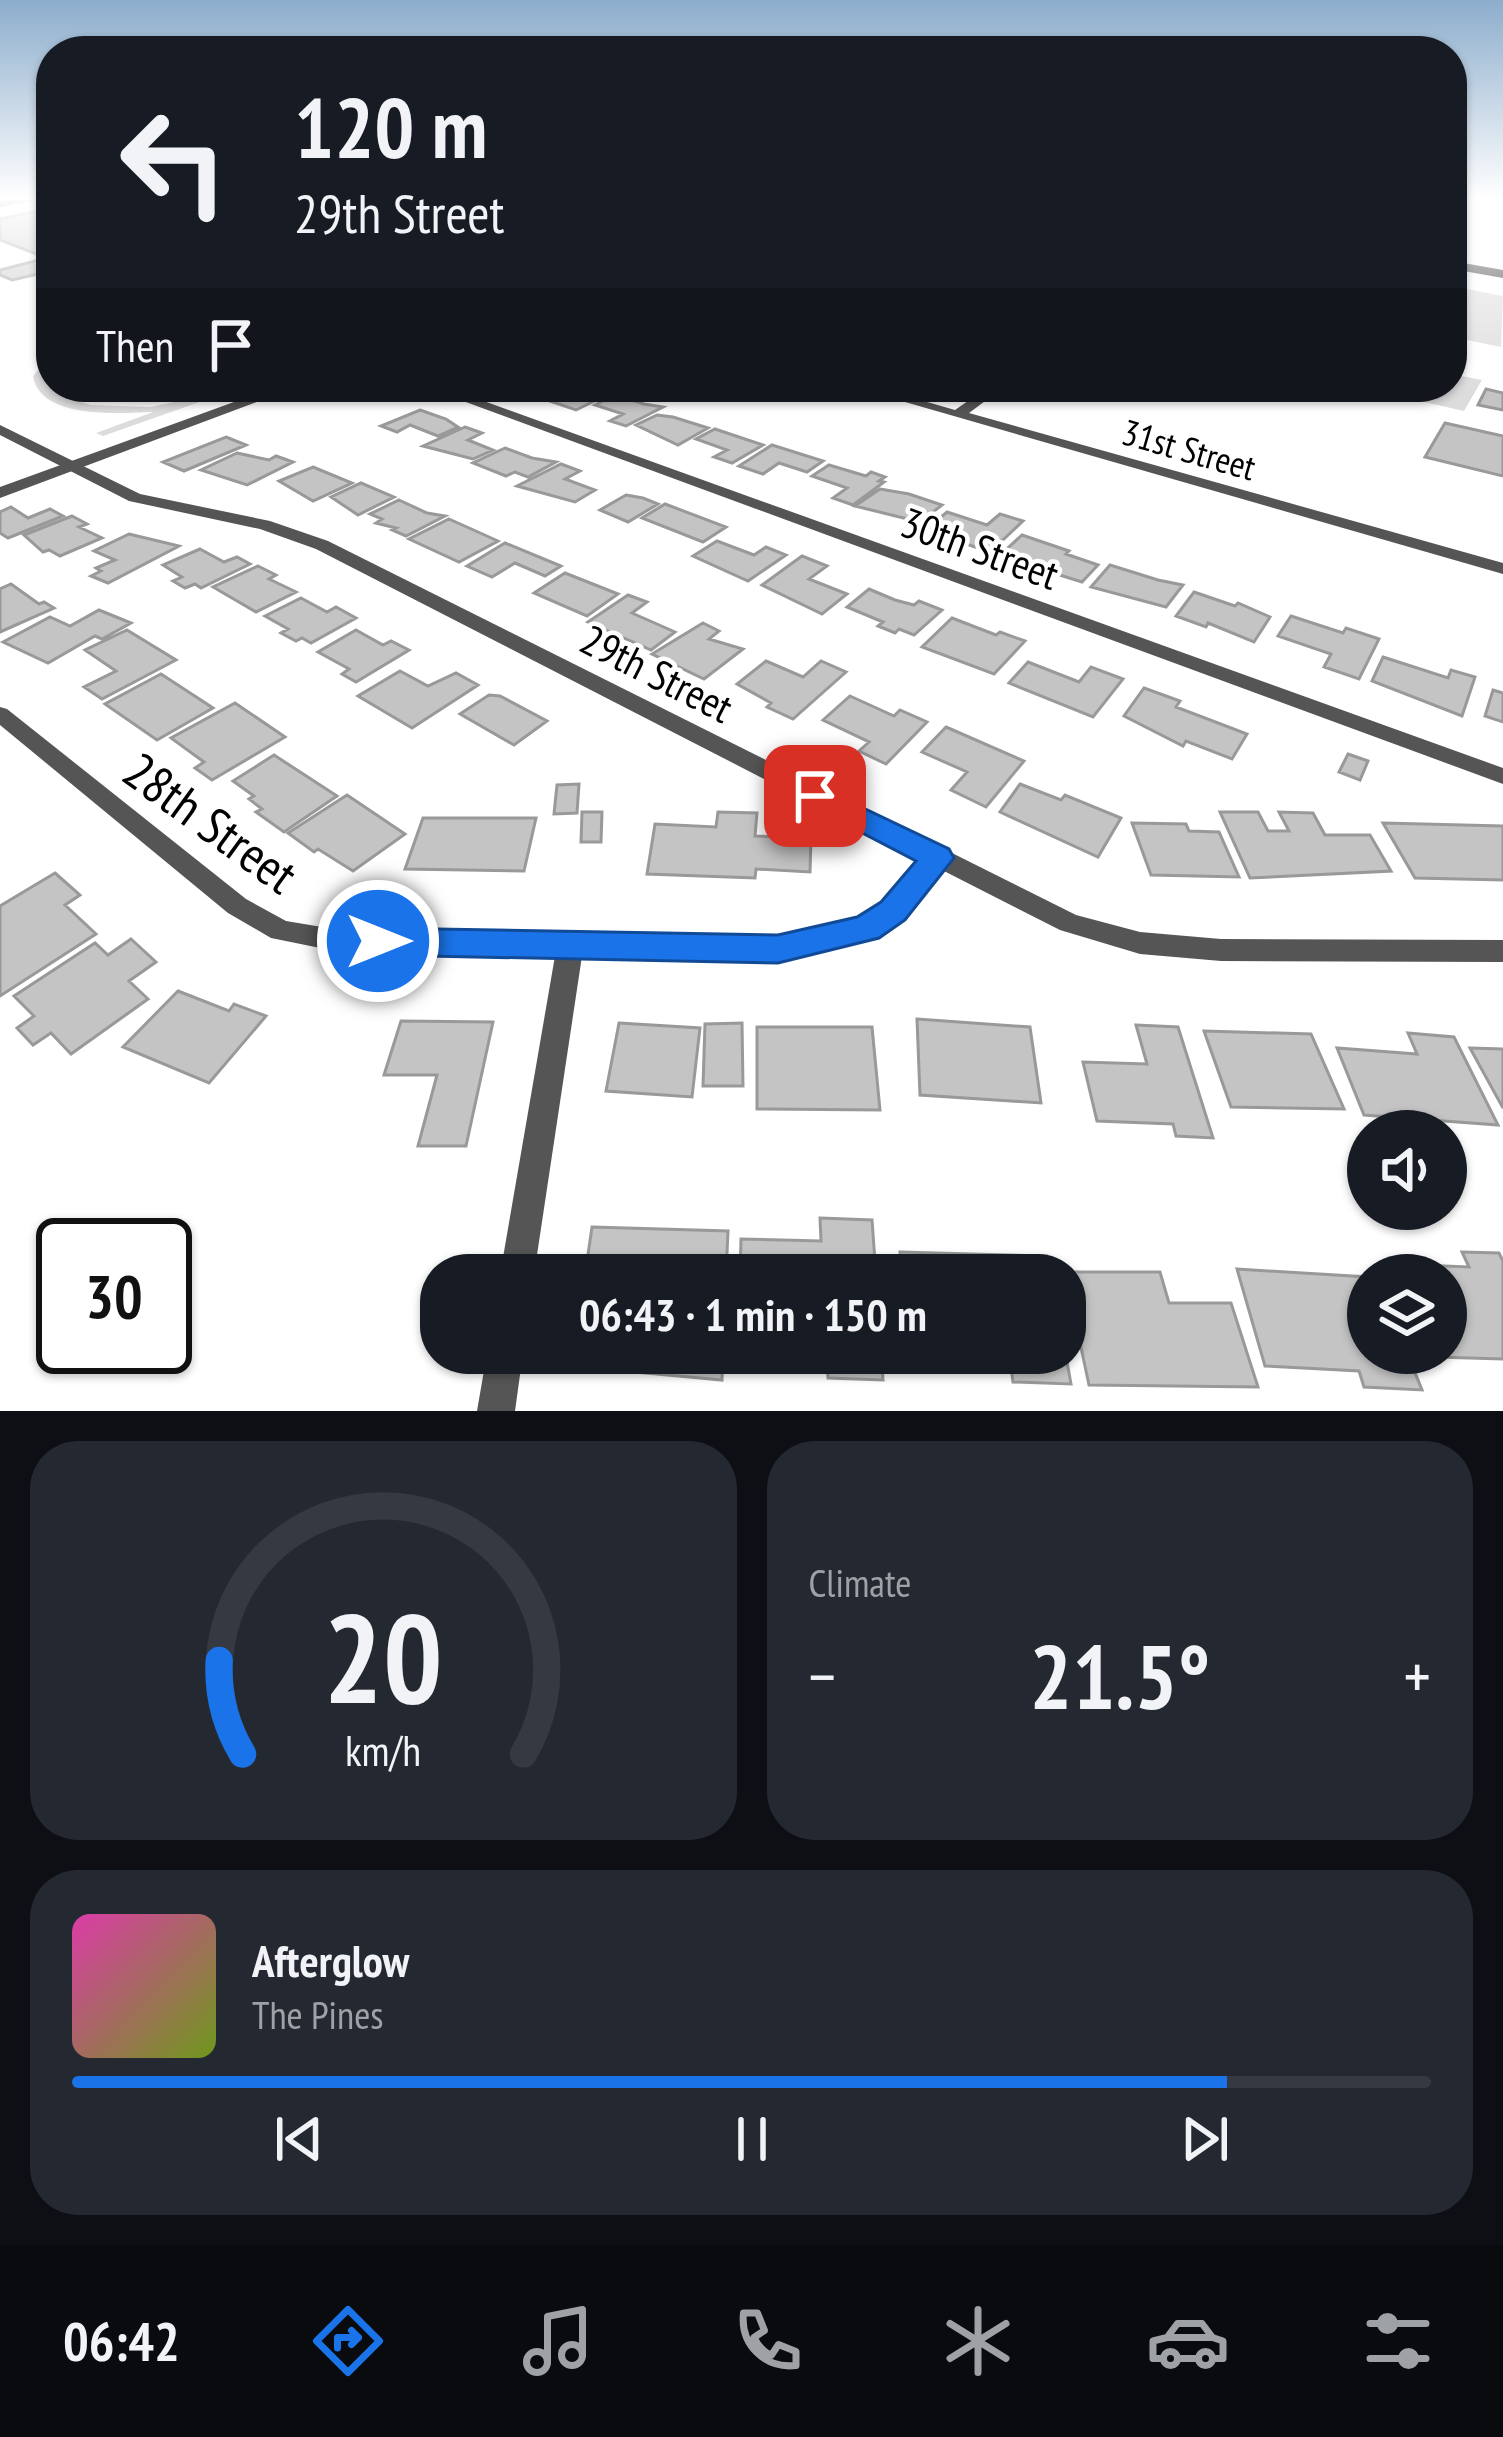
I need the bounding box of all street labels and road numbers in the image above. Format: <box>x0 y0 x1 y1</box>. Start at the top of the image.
street label: 31st Street <box>1117 408 1261 490</box>
street label: 30th Street <box>894 494 1067 602</box>
street label: 29th Street <box>572 611 743 735</box>
street label: 28th Street <box>111 737 311 907</box>

